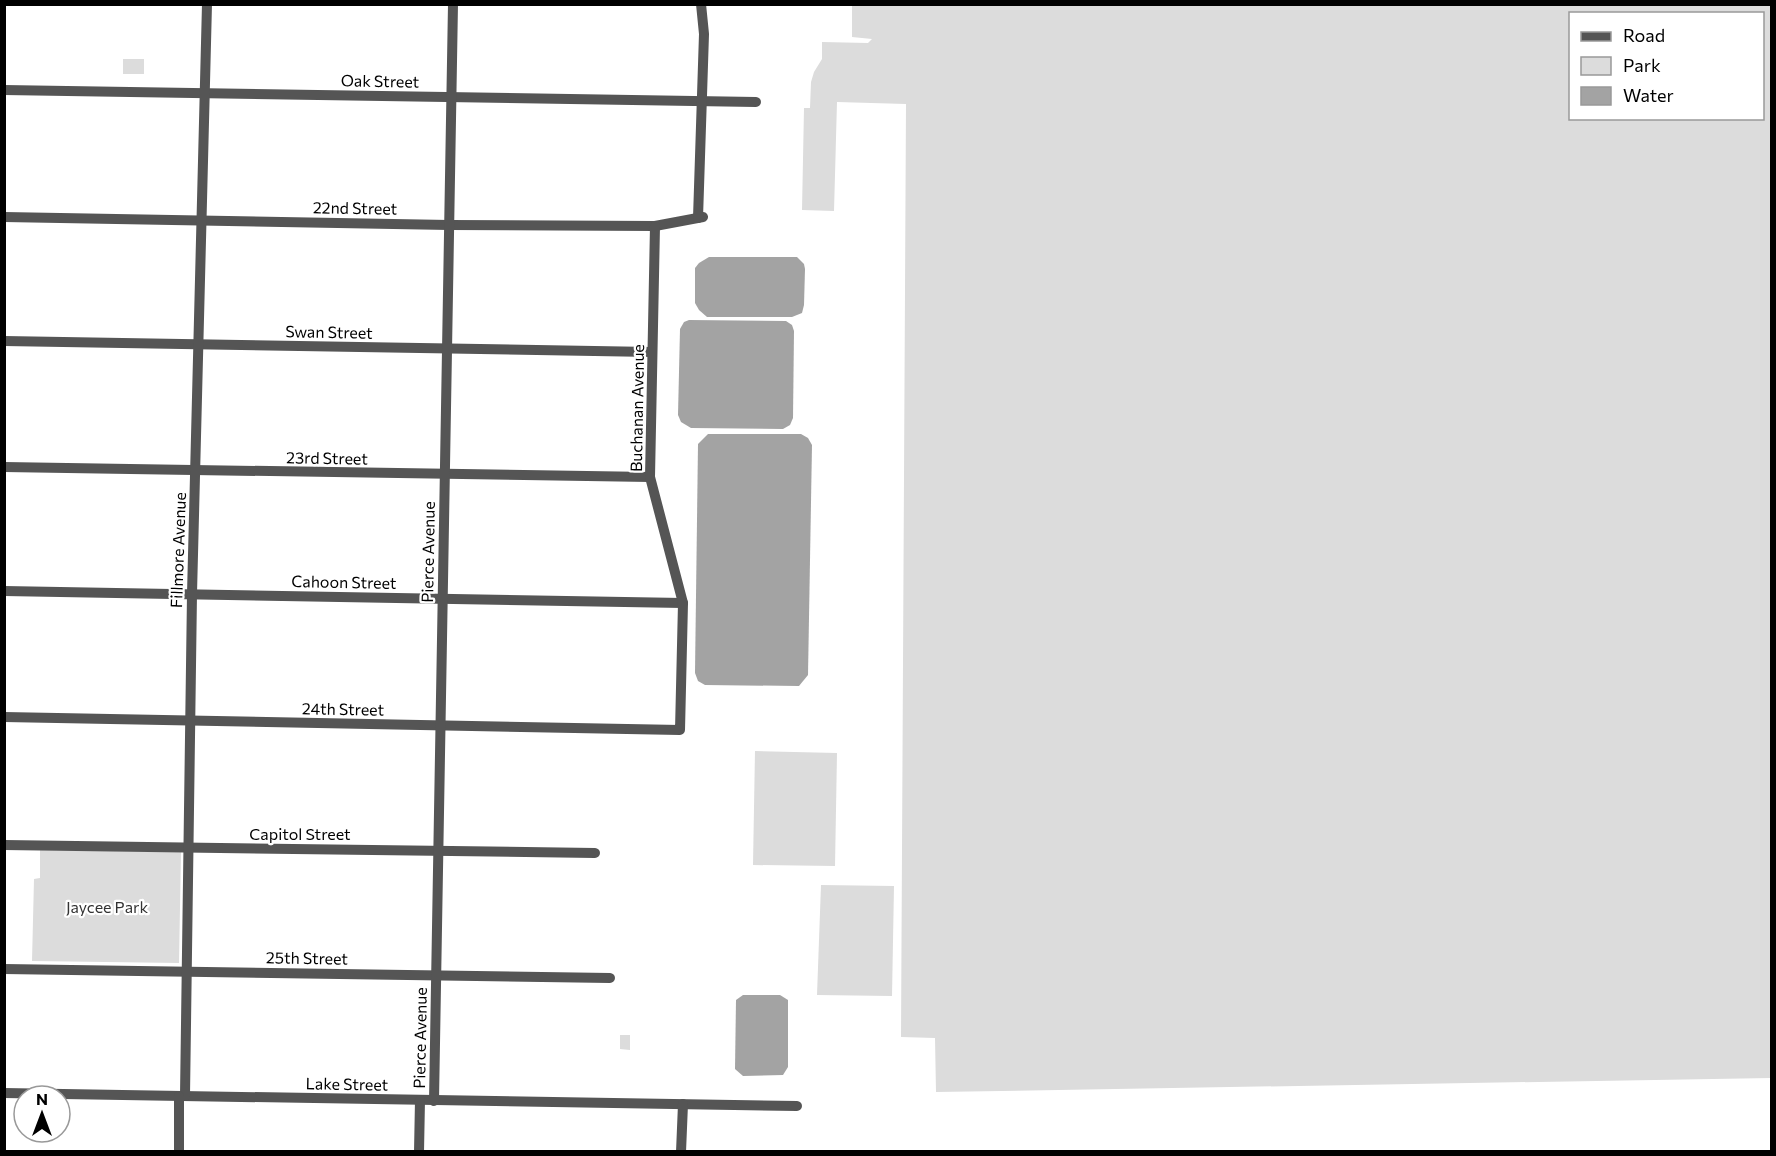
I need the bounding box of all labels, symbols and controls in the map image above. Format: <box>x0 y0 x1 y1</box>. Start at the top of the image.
legend <box>1569 12 1764 120</box>
text: Road <box>1623 24 1665 46</box>
text: Park <box>1623 54 1661 76</box>
street label: Oak Street <box>341 70 420 91</box>
text: Water <box>1623 84 1674 106</box>
street label: 22nd Street <box>313 197 398 218</box>
street label: Swan Street <box>285 321 373 342</box>
street label: Buchanan Avenue <box>626 344 647 472</box>
street label: 23rd Street <box>286 447 368 468</box>
street label: Fillmore Avenue <box>166 492 189 608</box>
street label: Pierce Avenue <box>417 501 438 603</box>
street label: Cahoon Street <box>291 571 397 592</box>
street label: 24th Street <box>302 698 385 719</box>
street label: Capitol Street <box>249 824 351 843</box>
park label: Jaycee Park <box>66 897 148 916</box>
street label: 25th Street <box>266 947 349 968</box>
street label: Pierce Avenue <box>409 987 430 1089</box>
street label: Lake Street <box>306 1073 389 1094</box>
north arrow <box>12 1084 72 1144</box>
text: N <box>36 1089 48 1108</box>

